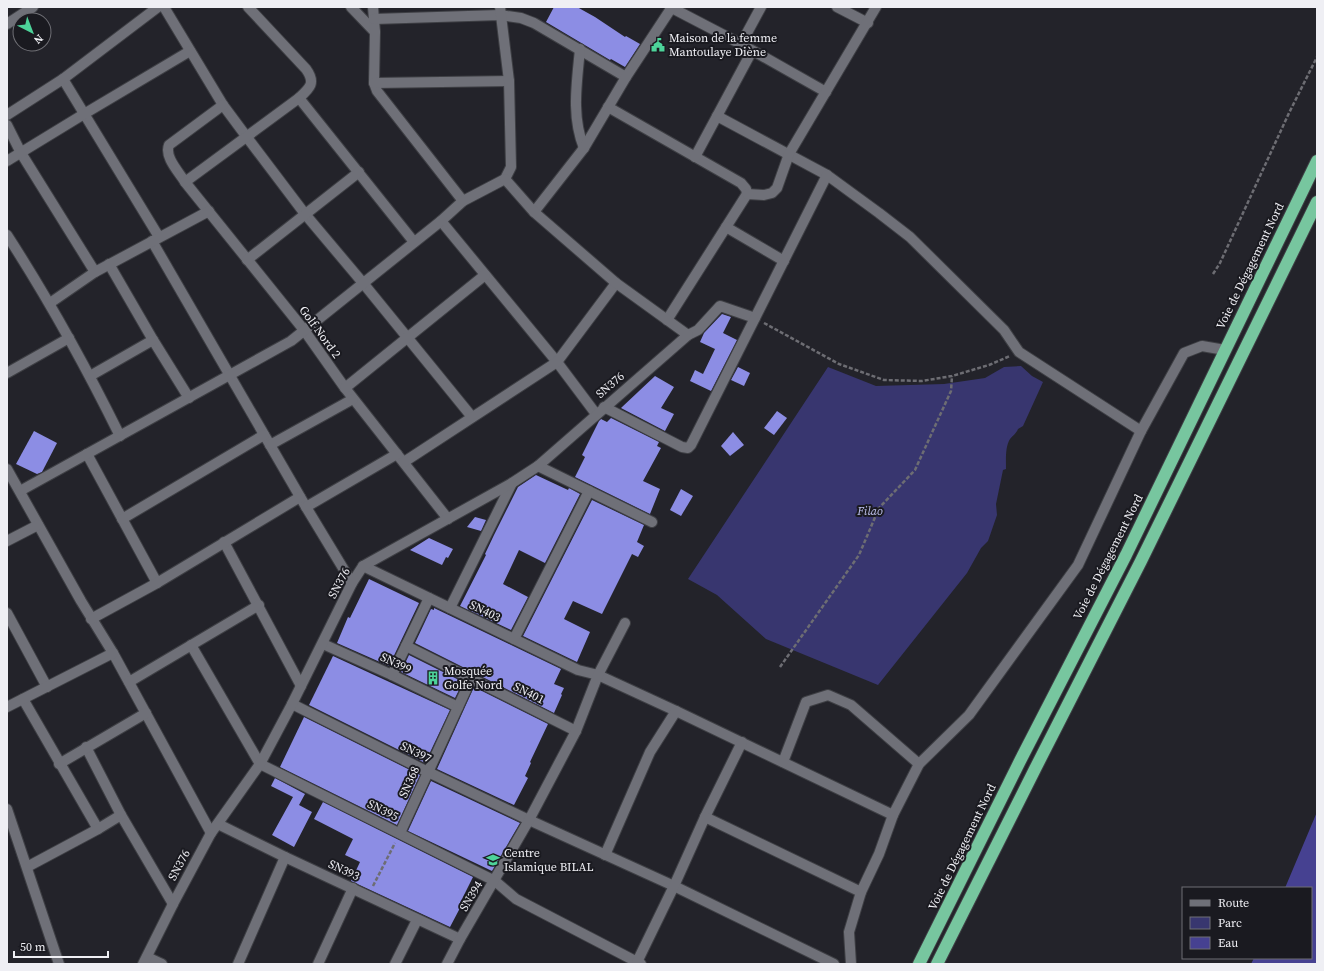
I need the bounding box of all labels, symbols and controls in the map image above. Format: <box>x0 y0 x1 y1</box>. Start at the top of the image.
north arrow <box>12 12 52 52</box>
place label: Maison de la femme Mantoulaye Diène <box>669 30 777 60</box>
text: N <box>30 31 46 47</box>
public building icon: Maison de la femme Mantoulaye Diène <box>650 37 666 53</box>
street label: Voie de Dégagement Nord <box>1212 200 1288 332</box>
street label: Golf Nord 2 <box>296 303 344 361</box>
street label: SN376 <box>592 368 628 402</box>
street label: Voie de Dégagement Nord <box>1069 491 1147 622</box>
park label: Filao <box>856 503 883 519</box>
street label: SN376 <box>324 565 354 601</box>
street label: SN403 <box>467 597 503 625</box>
street label: SN399 <box>378 649 414 677</box>
place label: Mosquée Golfe Nord <box>444 663 502 693</box>
building icon: Mosquée Golfe Nord <box>425 670 441 686</box>
street label: SN401 <box>511 678 547 708</box>
street label: SN397 <box>398 738 434 766</box>
street label: SN368 <box>395 764 423 800</box>
street label: Voie de Dégagement Nord <box>924 781 1000 913</box>
street label: SN395 <box>365 796 401 824</box>
place label: Centre Islamique BILAL <box>504 845 594 875</box>
street label: SN376 <box>164 847 194 883</box>
school or university icon: Centre Islamique BILAL <box>485 852 501 868</box>
street label: SN393 <box>326 856 362 884</box>
street label: SN394 <box>456 878 486 914</box>
legend <box>1182 887 1312 959</box>
text: Route <box>1218 895 1249 911</box>
text: Parc <box>1218 915 1242 931</box>
scale bar <box>14 933 108 959</box>
text: Eau <box>1218 935 1238 951</box>
text: 50 m <box>20 939 46 955</box>

